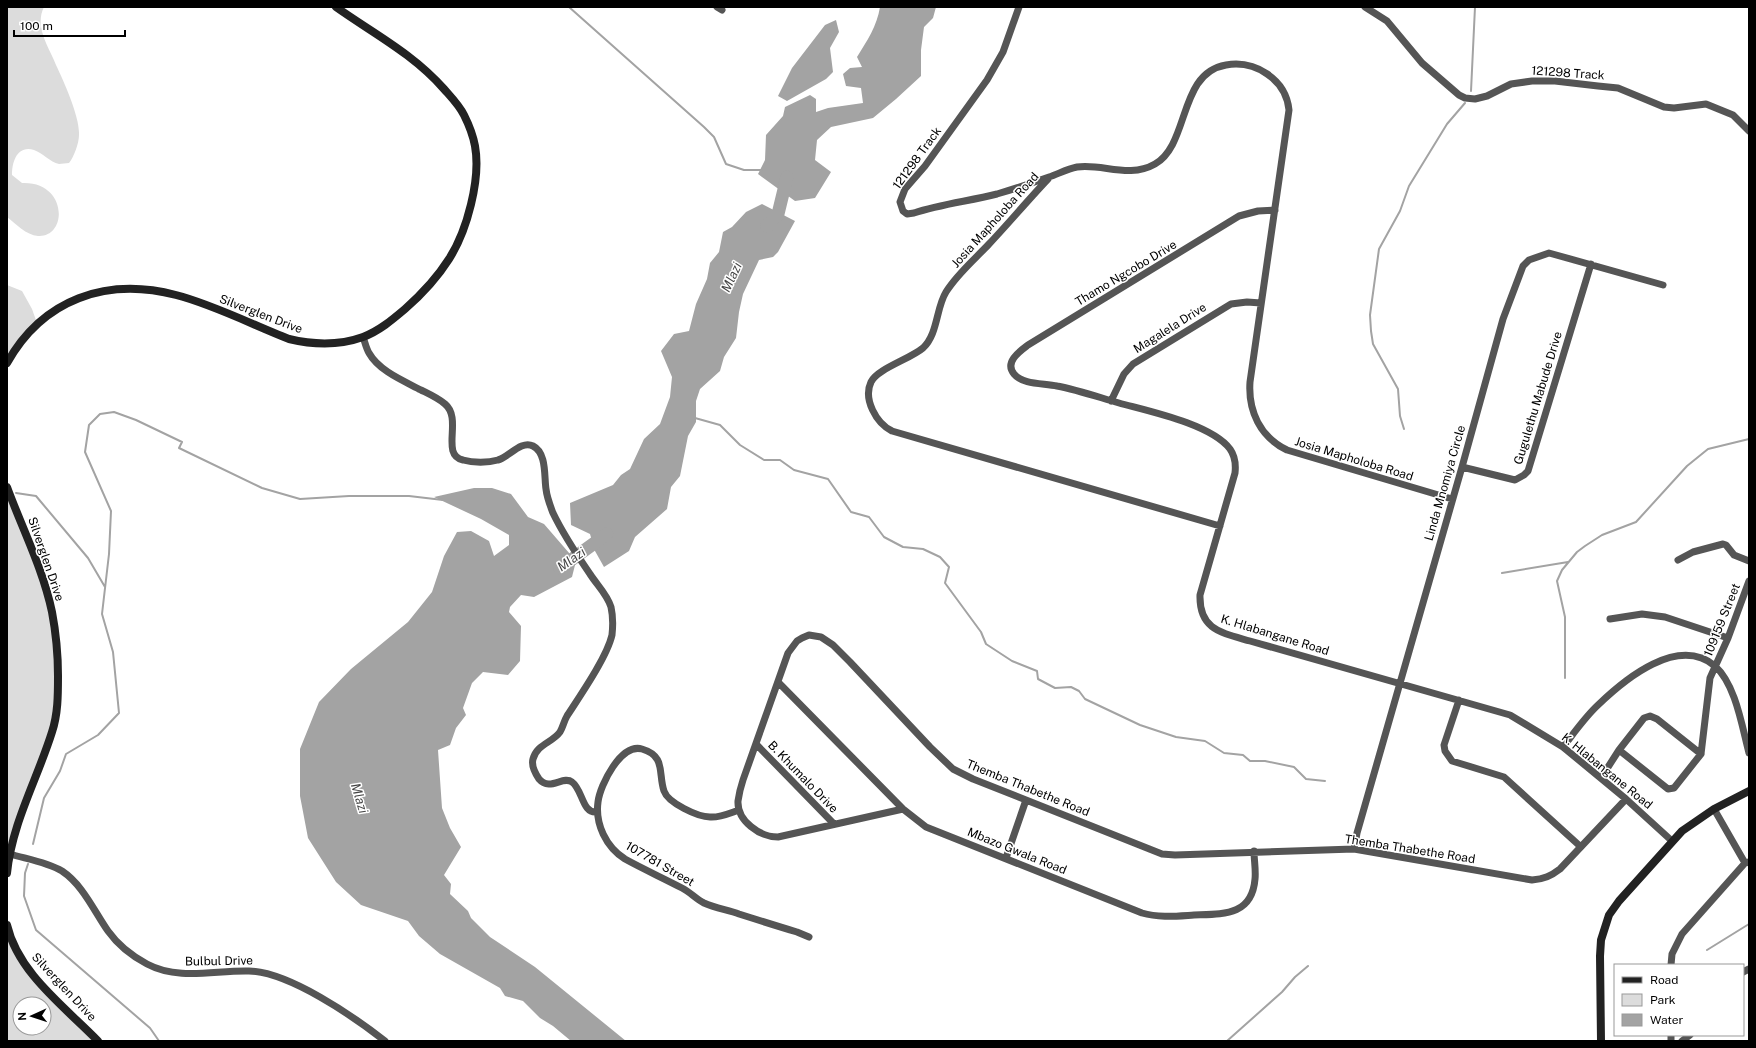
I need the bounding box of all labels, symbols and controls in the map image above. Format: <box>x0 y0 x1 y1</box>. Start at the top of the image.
scale bar <box>14 12 125 38</box>
text: 100 m <box>20 19 53 33</box>
street label: 121298 Track <box>1531 63 1605 83</box>
street label: 121298 Track <box>890 124 944 192</box>
street label: Josia Mapholoba Road <box>949 170 1041 270</box>
street label: Thamo Ngcobo Drive <box>1073 237 1179 309</box>
water label: Mlazi <box>718 259 745 294</box>
street label: Silverglen Drive <box>217 292 305 336</box>
street label: Magalela Drive <box>1131 300 1209 356</box>
street label: Gugulethu Mabude Drive <box>1511 330 1565 466</box>
street label: Linda Mnomiya Circle <box>1422 423 1468 542</box>
street label: Josia Mapholoba Road <box>1293 434 1415 484</box>
street label: Silverglen Drive <box>25 515 67 603</box>
water label: Mlazi <box>554 544 589 574</box>
street label: 109159 Street <box>1701 581 1743 659</box>
street label: K. Hlabangane Road <box>1219 612 1331 658</box>
street label: K. Hlabangane Road <box>1559 730 1655 812</box>
street label: B. Khumalo Drive <box>765 738 841 816</box>
street label: Themba Thabethe Road <box>964 757 1092 819</box>
water label: Mlazi <box>348 781 371 816</box>
street label: Mbazo Gwala Road <box>965 825 1069 877</box>
street label: Themba Thabethe Road <box>1344 832 1476 866</box>
street label: 107781 Street <box>623 839 697 889</box>
street label: Silverglen Drive <box>29 950 99 1024</box>
street label: Bulbul Drive <box>185 953 253 969</box>
legend <box>1614 964 1744 1036</box>
text: Road <box>1650 973 1678 987</box>
text: Park <box>1650 993 1676 1007</box>
north arrow <box>12 996 52 1036</box>
text: N <box>16 1012 28 1021</box>
text: Water <box>1650 1013 1684 1027</box>

